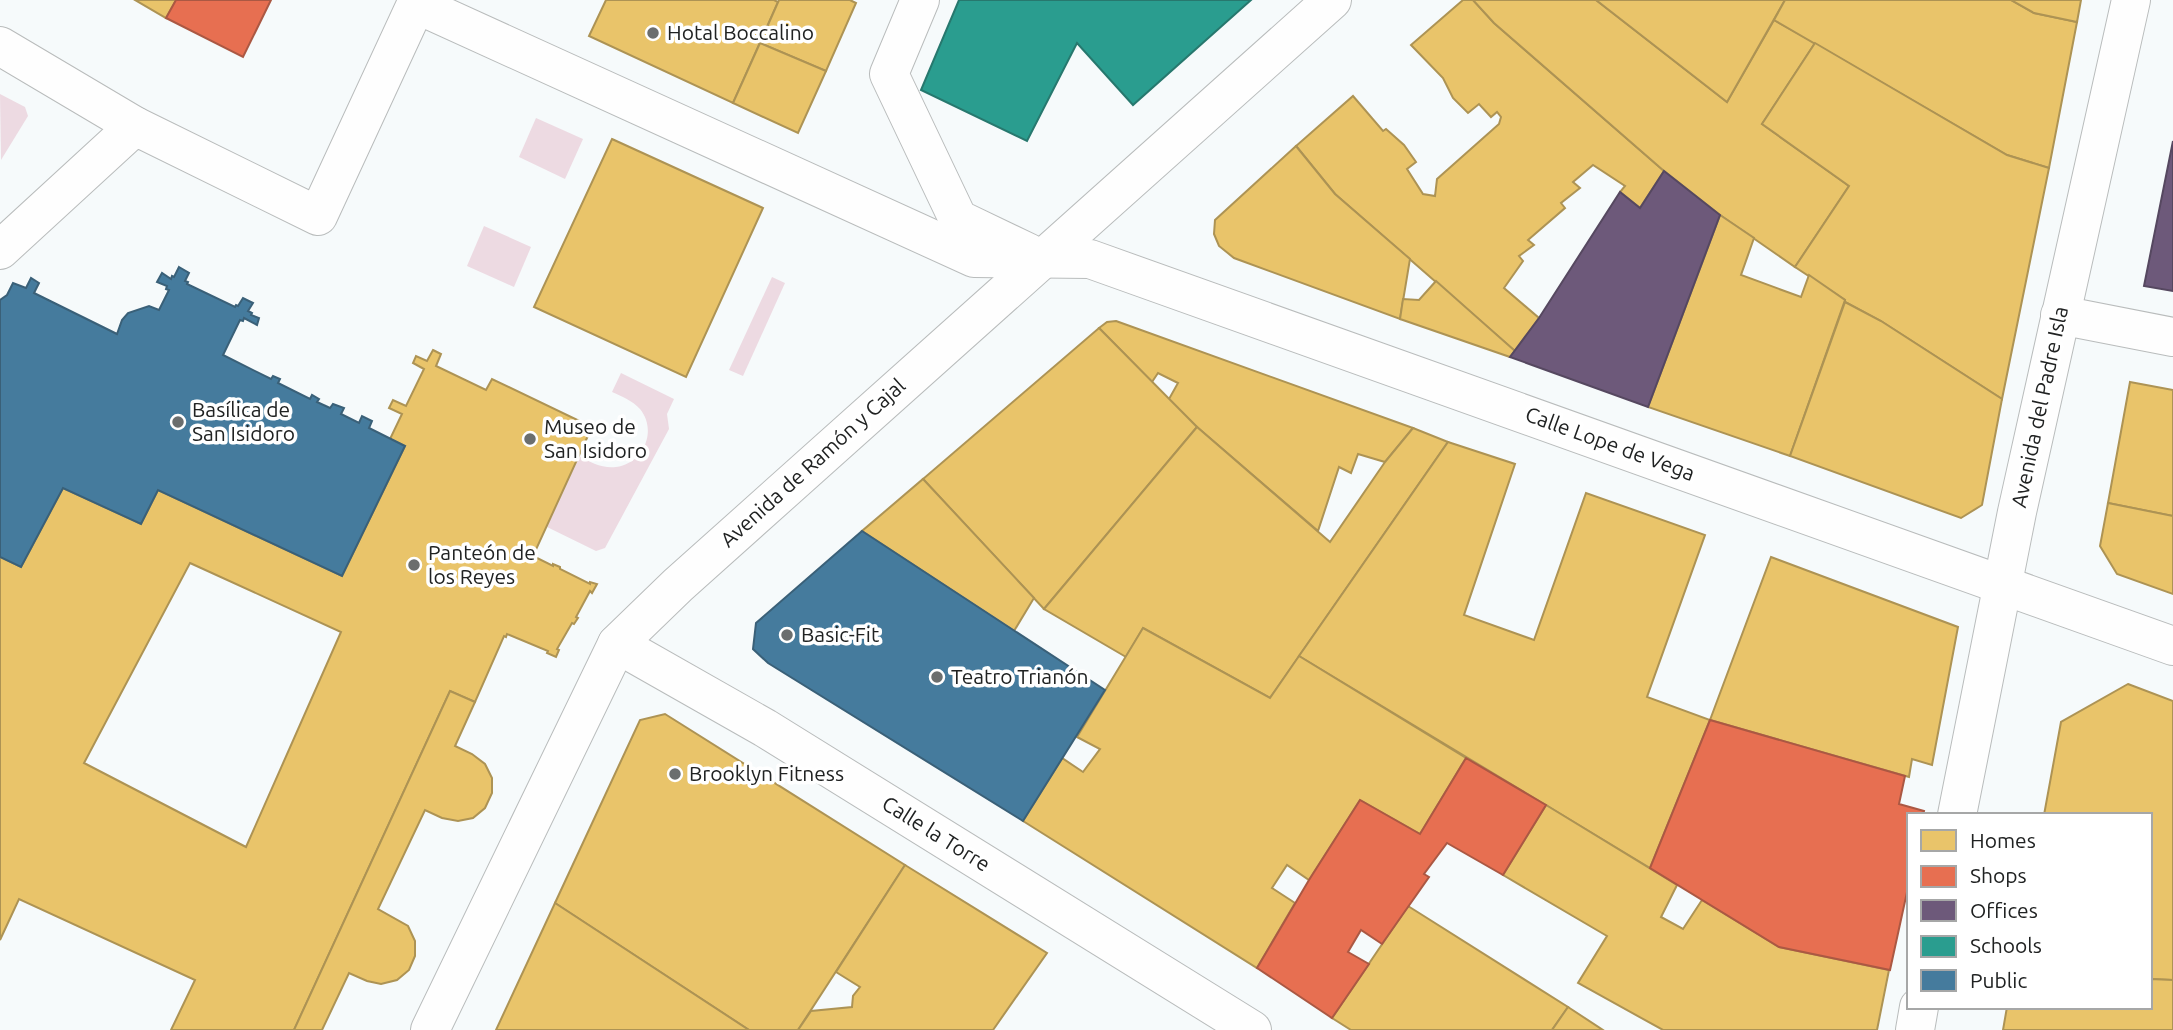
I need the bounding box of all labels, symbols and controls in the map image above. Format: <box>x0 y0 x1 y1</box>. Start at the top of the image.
place label: Hotal Boccalino <box>667 20 814 44</box>
marker: Hotal Boccalino <box>645 25 661 41</box>
street label: Avenida del Padre Isla <box>2006 304 2072 510</box>
street label: Avenida de Ramón y Cajal <box>715 373 910 551</box>
place label: Basílica de San Isidoro <box>192 397 295 445</box>
street label: Calle Lope de Vega <box>1522 401 1698 485</box>
marker: Basílica de San Isidoro <box>170 414 186 430</box>
place label: Museo de San Isidoro <box>544 414 647 462</box>
marker: Museo de San Isidoro <box>522 431 538 447</box>
place label: Panteón de los Reyes <box>428 540 536 588</box>
marker: Panteón de los Reyes <box>406 557 422 573</box>
place label: Basic-Fit <box>801 622 879 646</box>
marker: Basic-Fit <box>779 627 795 643</box>
place label: Teatro Trianón <box>951 664 1088 688</box>
marker: Teatro Trianón <box>929 669 945 685</box>
place label: Brooklyn Fitness <box>689 761 844 785</box>
marker: Brooklyn Fitness <box>667 766 683 782</box>
street label: Calle la Torre <box>878 790 995 876</box>
legend <box>1907 813 2152 1009</box>
text: Homes <box>1970 828 2036 852</box>
text: Shops <box>1970 863 2027 887</box>
text: Offices <box>1970 898 2038 922</box>
text: Schools <box>1970 933 2042 957</box>
text: Public <box>1970 968 2027 992</box>

